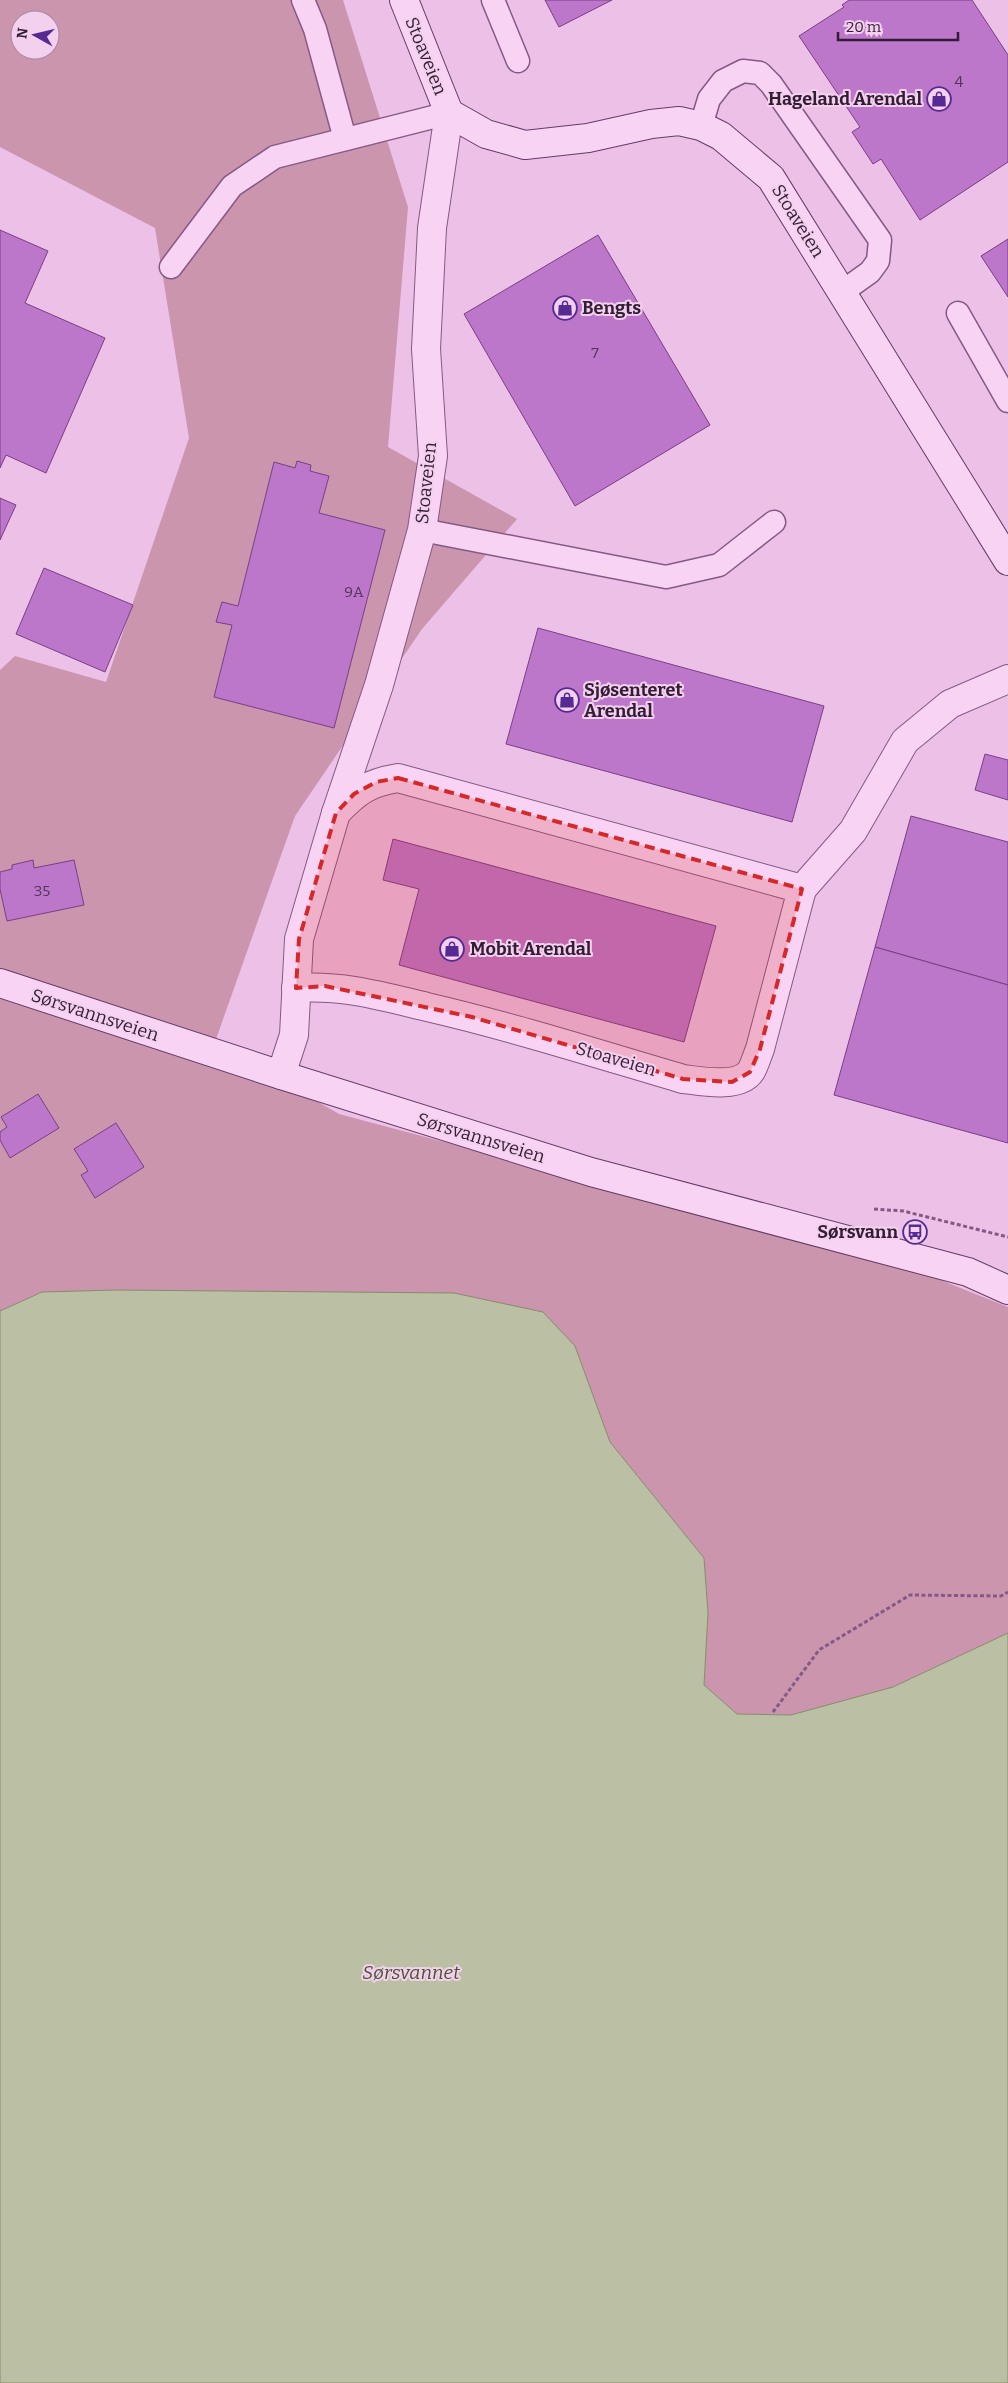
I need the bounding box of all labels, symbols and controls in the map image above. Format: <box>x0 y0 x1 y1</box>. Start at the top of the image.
north arrow <box>10 10 60 60</box>
scale bar <box>838 10 958 42</box>
street label: Stoaveien <box>400 14 452 99</box>
text: 20 m <box>846 18 882 36</box>
text: N <box>13 27 32 40</box>
house number: 4 <box>955 73 964 91</box>
shop icon: Hageland Arendal <box>926 86 952 112</box>
place label: Hageland Arendal <box>768 88 922 110</box>
street label: Stoaveien <box>767 180 829 262</box>
shop icon: Bengts <box>552 295 578 321</box>
place label: Bengts <box>582 297 641 319</box>
house number: 7 <box>591 344 599 362</box>
street label: Stoaveien <box>411 440 441 525</box>
house number: 9A <box>344 583 364 601</box>
place label: Sjøsenteret Arendal <box>584 679 683 722</box>
shop icon: Sjøsenteret Arendal <box>554 687 580 713</box>
house number: 35 <box>34 882 50 900</box>
shop icon: Mobit Arendal <box>439 936 465 962</box>
place label: Mobit Arendal <box>470 938 592 960</box>
street label: Sørsvannsveien <box>29 984 162 1046</box>
street label: Stoaveien <box>573 1037 659 1081</box>
street label: Sørsvannsveien <box>414 1108 548 1168</box>
bus stop icon: Sørsvann <box>902 1219 928 1245</box>
place label: Sørsvann <box>817 1221 898 1243</box>
water label: Sørsvannet <box>362 1961 460 1984</box>

